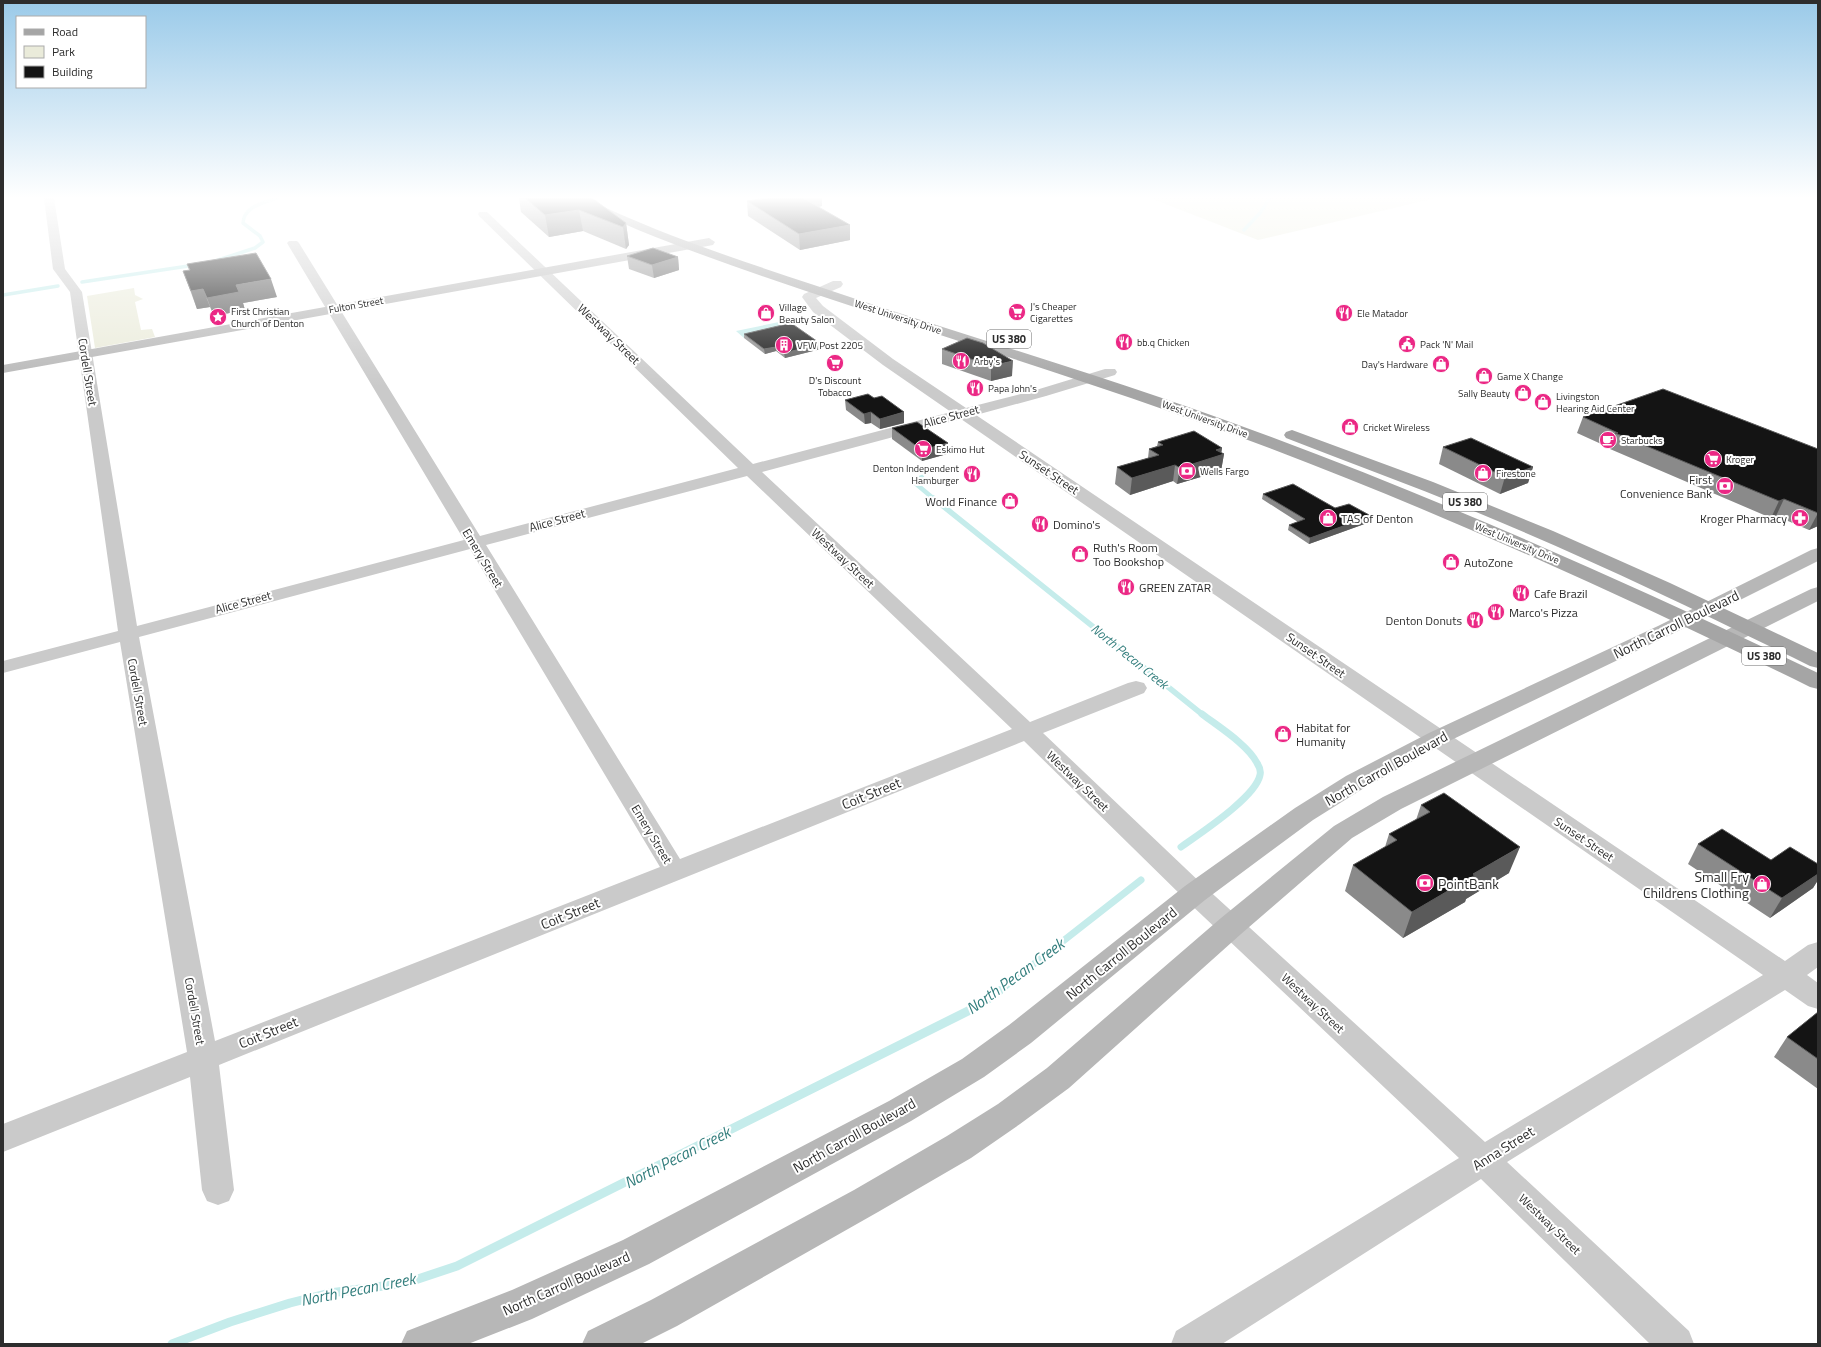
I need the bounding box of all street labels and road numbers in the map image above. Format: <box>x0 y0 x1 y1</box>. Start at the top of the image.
street label: Fulton Street <box>328 293 385 317</box>
street label: West University Drive <box>853 296 943 338</box>
street label: Westway Street <box>573 299 645 369</box>
road number: US 380 <box>987 330 1031 348</box>
street label: Cordell Street <box>73 337 103 408</box>
street label: West University Drive <box>1160 396 1250 442</box>
street label: Alice Street <box>921 399 982 433</box>
street label: Sunset Street <box>1015 445 1083 500</box>
road number: US 380 <box>1443 493 1487 511</box>
street label: Alice Street <box>527 503 588 537</box>
street label: West University Drive <box>1472 518 1562 568</box>
street label: Westway Street <box>807 524 880 593</box>
street label: Emery Street <box>458 525 509 592</box>
street label: North Carroll Boulevard <box>1610 584 1742 664</box>
street label: Alice Street <box>213 585 274 619</box>
street label: Sunset Street <box>1282 628 1350 683</box>
road number: US 380 <box>1742 647 1786 665</box>
street label: Cordell Street <box>123 657 153 728</box>
street label: North Carroll Boulevard <box>1321 725 1451 811</box>
street label: Westway Street <box>1042 746 1114 816</box>
street label: Coit Street <box>838 772 904 814</box>
street label: Emery Street <box>627 801 678 868</box>
street label: Sunset Street <box>1550 812 1618 867</box>
street label: Coit Street <box>537 892 603 934</box>
street label: North Carroll Boulevard <box>1061 902 1181 1004</box>
street label: Westway Street <box>1277 969 1350 1038</box>
street label: Cordell Street <box>180 976 210 1047</box>
street label: Coit Street <box>235 1011 301 1053</box>
street label: North Carroll Boulevard <box>789 1092 919 1178</box>
street label: Anna Street <box>1468 1121 1538 1175</box>
street label: Westway Street <box>1514 1189 1586 1259</box>
street label: North Carroll Boulevard <box>499 1245 633 1321</box>

